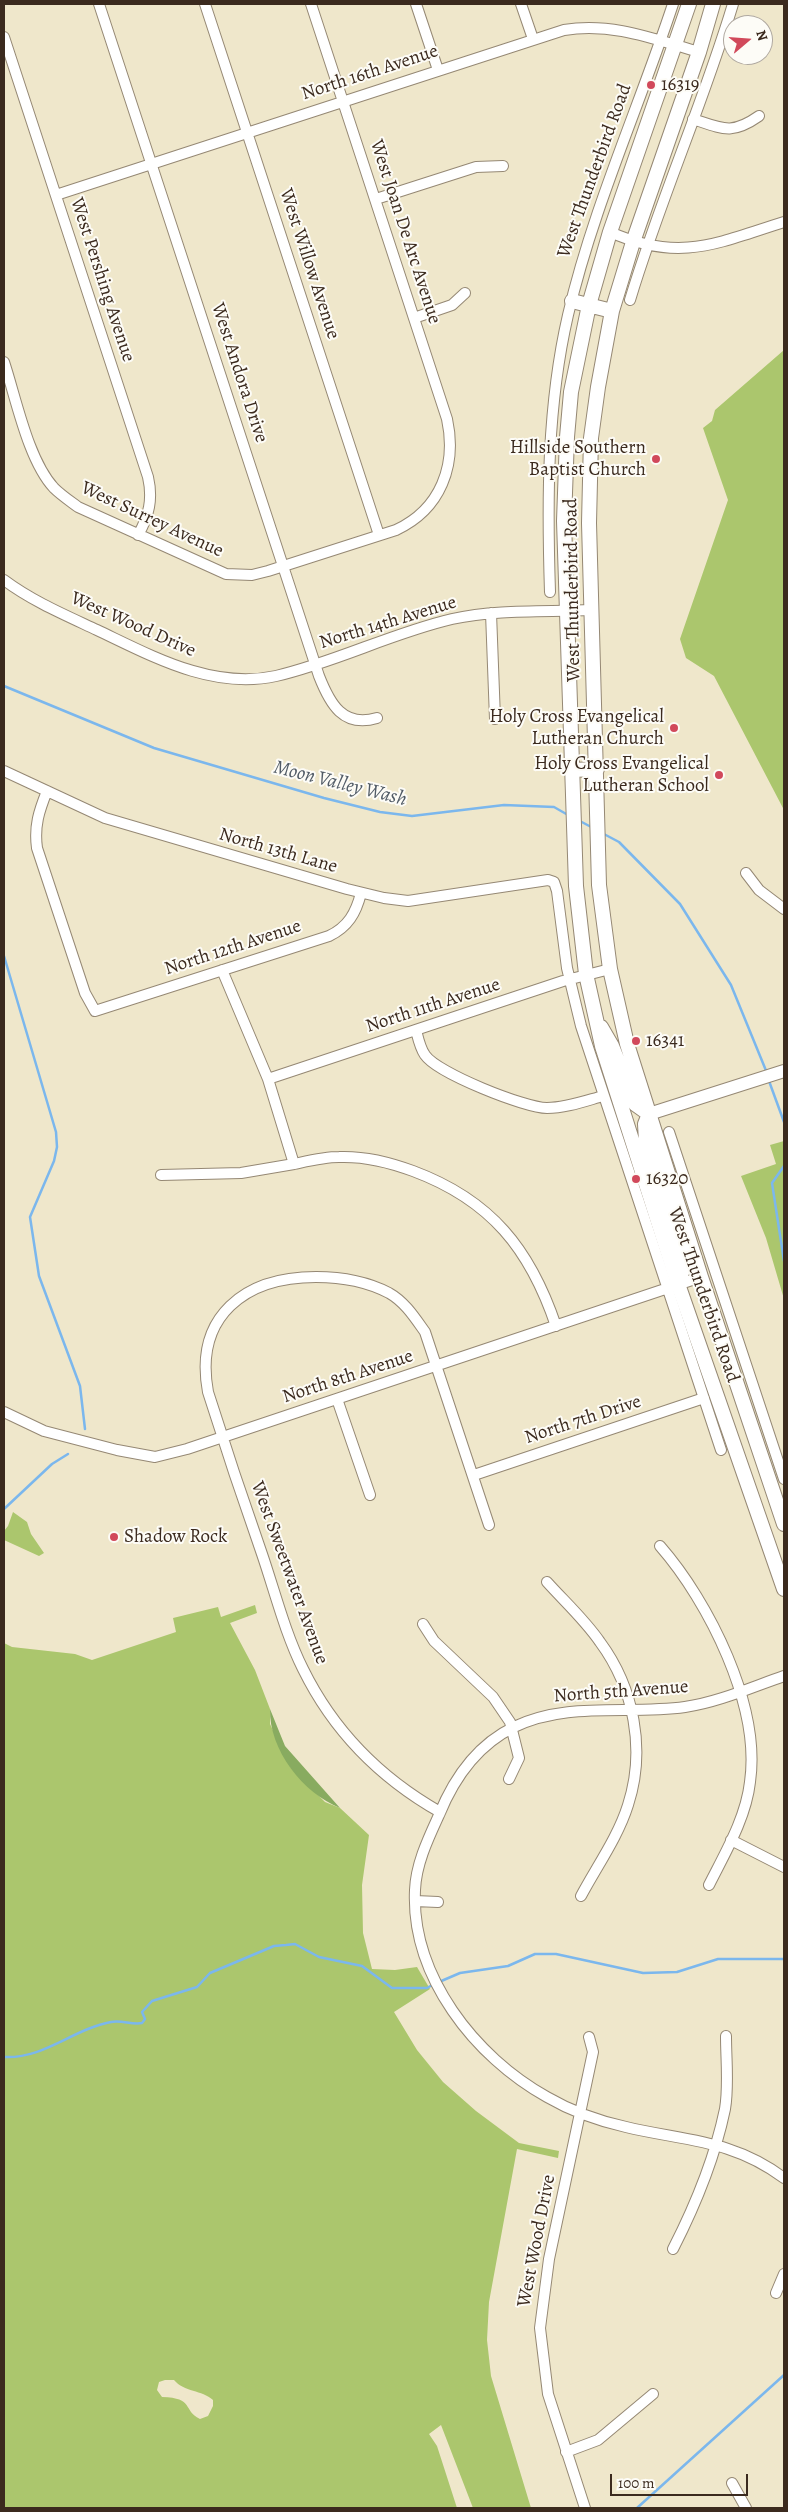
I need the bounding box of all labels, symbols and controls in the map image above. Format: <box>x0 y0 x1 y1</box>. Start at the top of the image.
north arrow <box>723 15 773 65</box>
text: N <box>751 28 772 43</box>
street label: North 16th Avenue <box>299 40 441 106</box>
place label: 16319 <box>661 74 699 96</box>
marker: 16319 <box>645 79 657 91</box>
street label: West Thunderbird Road <box>553 81 637 261</box>
street label: West Joan De Arc Avenue <box>364 137 446 327</box>
street label: West Willow Avenue <box>274 186 344 342</box>
street label: West Pershing Avenue <box>65 195 139 365</box>
street label: West Andora Drive <box>206 300 272 446</box>
place label: Hillside Southern Baptist Church <box>510 437 646 481</box>
marker: Hillside Southern Baptist Church <box>650 453 662 465</box>
street label: West Surrey Avenue <box>77 477 227 563</box>
street label: West Thunderbird Road <box>560 498 586 682</box>
street label: West Wood Drive <box>67 587 199 663</box>
street label: North 14th Avenue <box>317 591 459 655</box>
place label: Holy Cross Evangelical Lutheran Church <box>489 706 664 750</box>
marker: Holy Cross Evangelical Lutheran Church <box>668 722 680 734</box>
place label: Holy Cross Evangelical Lutheran School <box>534 753 709 797</box>
water label: Moon Valley Wash <box>271 756 409 812</box>
marker: Holy Cross Evangelical Lutheran School <box>713 769 725 781</box>
street label: North 13th Lane <box>216 823 340 879</box>
street label: North 12th Avenue <box>162 915 304 981</box>
street label: North 11th Avenue <box>363 974 503 1038</box>
place label: 16341 <box>646 1030 684 1052</box>
marker: 16341 <box>630 1035 642 1047</box>
place label: 16320 <box>646 1168 688 1190</box>
marker: 16320 <box>630 1173 642 1185</box>
street label: West Thunderbird Road <box>662 1205 744 1385</box>
street label: North 8th Avenue <box>280 1345 416 1409</box>
street label: North 7th Drive <box>522 1390 644 1450</box>
street label: West Sweetwater Avenue <box>245 1478 333 1668</box>
place label: Shadow Rock <box>124 1526 227 1548</box>
marker: Shadow Rock <box>108 1531 120 1543</box>
street label: North 5th Avenue <box>553 1676 689 1708</box>
street label: West Wood Drive <box>513 2173 561 2309</box>
scale bar <box>613 2464 750 2496</box>
text: 100 m <box>618 2473 655 2493</box>

